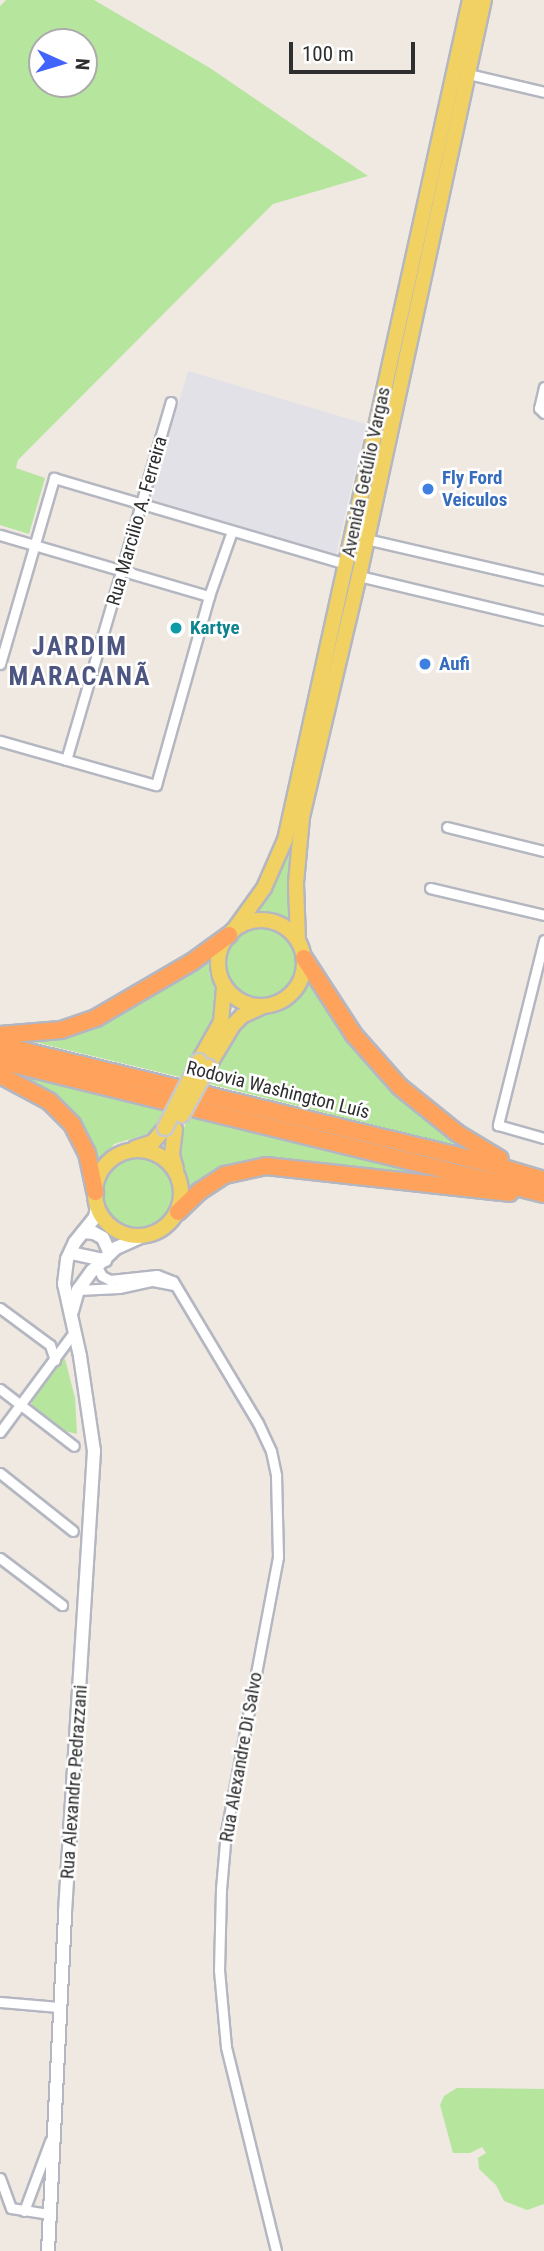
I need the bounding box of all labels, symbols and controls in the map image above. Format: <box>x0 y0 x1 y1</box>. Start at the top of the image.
north arrow <box>28 28 98 98</box>
scale bar <box>292 28 418 72</box>
text: 100 m <box>302 42 354 66</box>
text: N <box>71 58 94 71</box>
street label: Avenida Getúlio Vargas <box>337 385 395 559</box>
street label: Rua Marcilio A. Ferreira <box>102 434 172 608</box>
place label: Fly Ford Veiculos <box>442 467 507 511</box>
marker: Fly Ford Veiculos <box>420 481 436 497</box>
place label: Kartye <box>190 617 239 639</box>
marker: Kartye <box>168 620 184 636</box>
district label: JARDIM MARACANÃ <box>9 631 151 692</box>
place label: Aufi <box>439 653 470 675</box>
marker: Aufi <box>417 656 433 672</box>
street label: Rodovia Washington Luís <box>184 1056 372 1124</box>
street label: Rua Alexandre Di Salvo <box>215 1670 267 1844</box>
street label: Rua Alexandre Pedrazzani <box>56 1684 92 1880</box>

